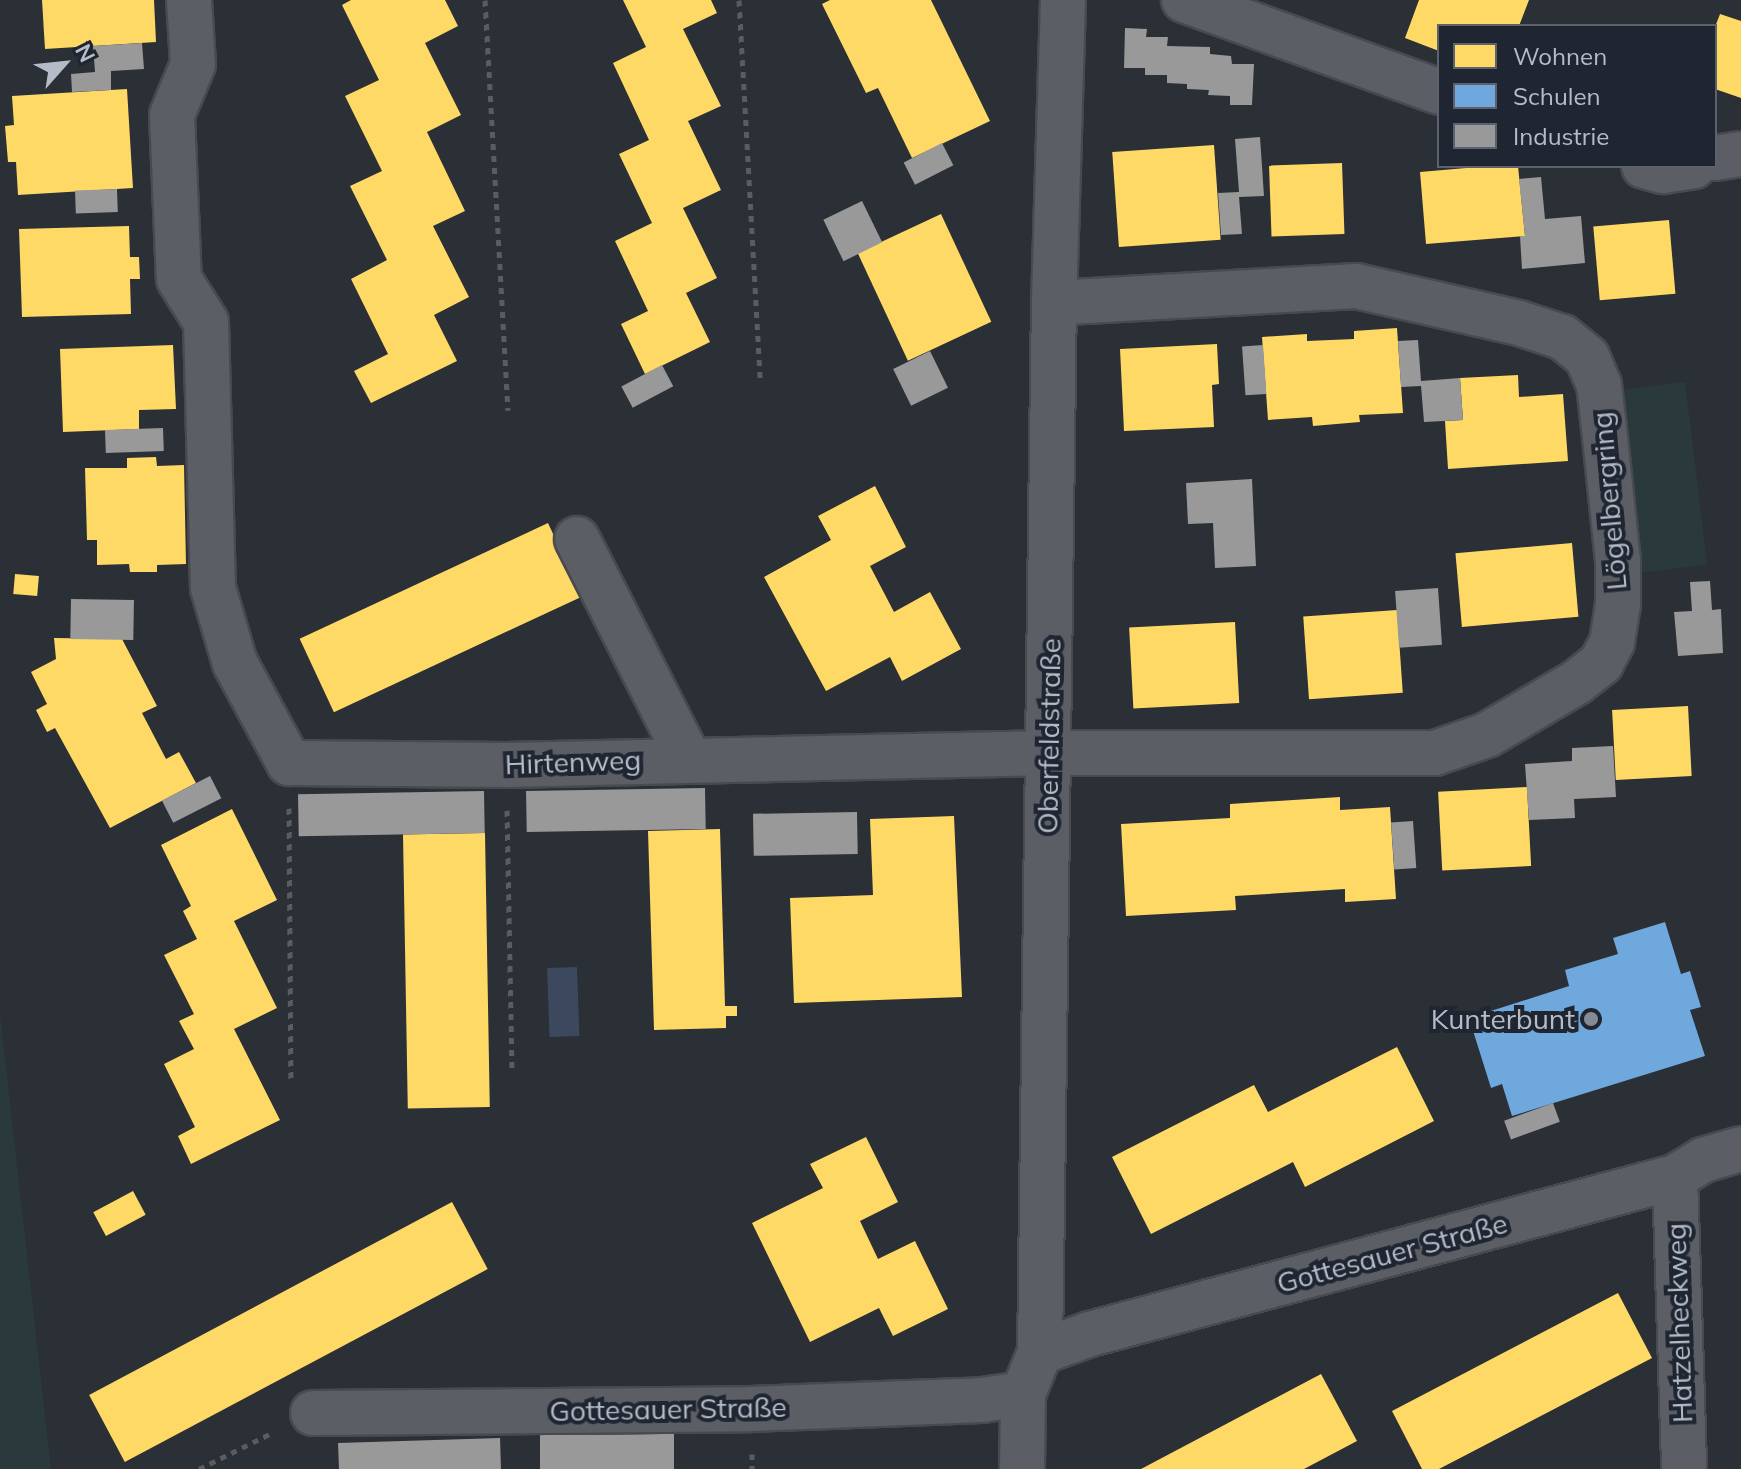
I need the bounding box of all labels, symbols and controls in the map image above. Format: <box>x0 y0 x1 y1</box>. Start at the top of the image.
north arrow <box>24 24 104 104</box>
legend <box>1437 24 1717 168</box>
text: N <box>69 39 102 67</box>
text: Wohnen <box>1513 41 1607 71</box>
text: Schulen <box>1513 81 1601 111</box>
text: Industrie <box>1513 121 1609 151</box>
street label: Lögelbergring <box>1584 410 1634 592</box>
street label: Oberfeldstraße <box>1030 638 1068 834</box>
street label: Hirtenweg <box>504 743 642 781</box>
place label: Kunterbunt <box>1431 1002 1575 1036</box>
marker: Kunterbunt <box>1582 1010 1600 1028</box>
street label: Gottesauer Straße <box>1273 1206 1511 1300</box>
street label: Hatzelheckweg <box>1659 1223 1699 1423</box>
street label: Gottesauer Straße <box>549 1390 787 1428</box>

